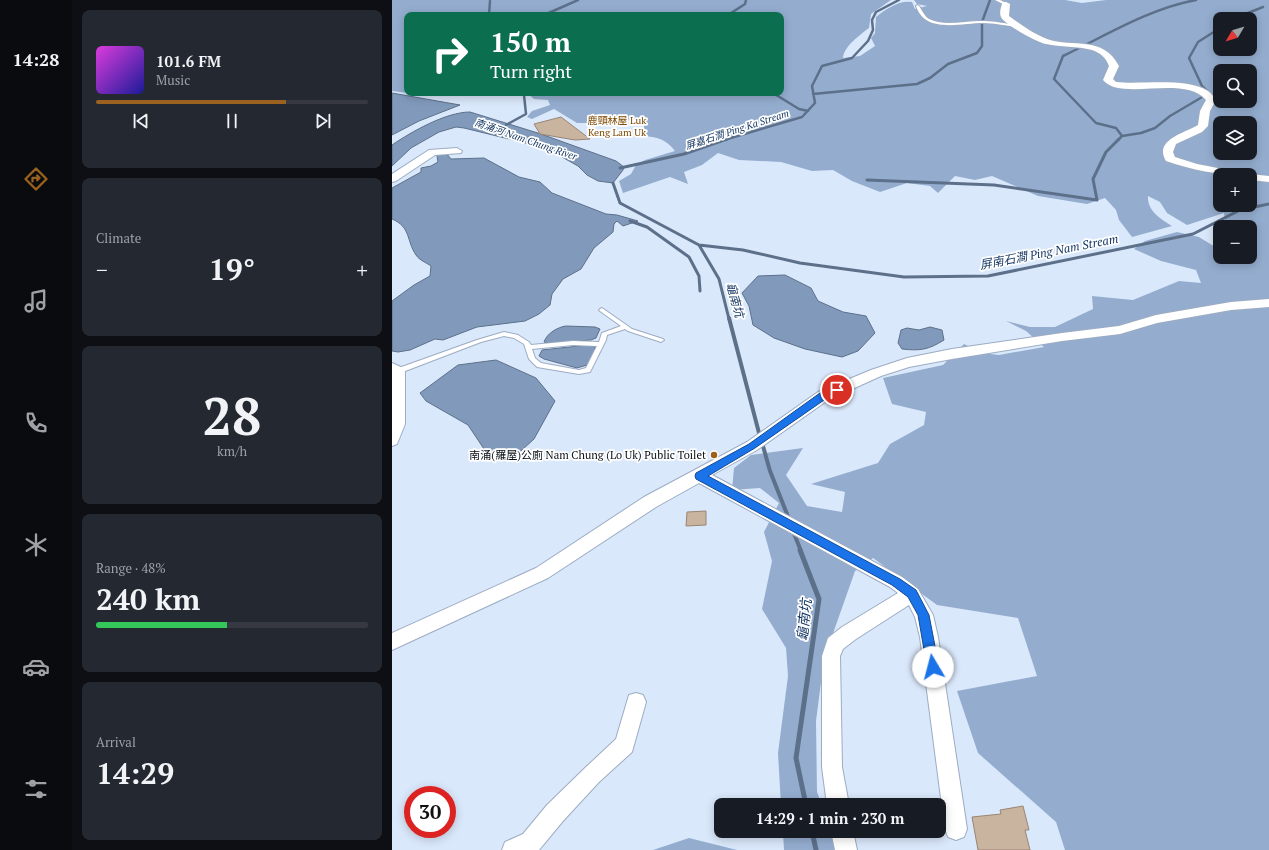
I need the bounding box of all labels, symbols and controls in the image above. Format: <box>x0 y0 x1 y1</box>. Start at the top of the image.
north arrow <box>1213 12 1257 56</box>
map controls <box>1213 12 1257 264</box>
text: 150 m <box>490 23 571 60</box>
icon: right <box>424 28 476 80</box>
text: 14:28 <box>13 47 59 71</box>
text: 101.6 FM <box>156 51 221 71</box>
text: Turn right <box>490 59 572 83</box>
button: search <box>1213 64 1257 108</box>
text: Music <box>156 71 190 89</box>
water label: 屏嘉石澗 Ping Ka Stream <box>684 107 791 152</box>
icon: previous <box>130 110 152 132</box>
icon: pause <box>221 110 243 132</box>
icon: next <box>312 110 334 132</box>
district label: 鹿頸林屋 Luk Keng Lam Uk <box>588 114 647 139</box>
water label: 南涌河 Nam Chung River <box>473 116 580 163</box>
button: layers <box>1213 116 1257 160</box>
icon: directions <box>22 165 50 193</box>
button: + <box>1213 168 1257 212</box>
button: − <box>1213 220 1257 264</box>
text: Climate <box>96 229 141 247</box>
water label: 屏南石澗 Ping Nam Stream <box>978 231 1119 272</box>
text: 19° <box>209 249 255 289</box>
text: − <box>96 255 108 284</box>
text: + <box>356 255 368 284</box>
water label: 龜南坑 <box>724 281 748 321</box>
icon: music <box>22 287 50 315</box>
pin <box>820 373 854 407</box>
icon: arrive <box>826 379 848 401</box>
text: 28 <box>203 381 261 450</box>
icon: phone <box>22 409 50 437</box>
text: km/h <box>217 442 247 460</box>
place label: 南涌(羅屋)公廁 Nam Chung (Lo Uk) Public Toilet <box>469 448 706 462</box>
marker: 南涌(羅屋)公廁 Nam Chung (Lo Uk) Public Toilet <box>709 450 719 460</box>
icon: climate <box>22 531 50 559</box>
text: Range · 48% <box>96 559 166 577</box>
text: 240 km <box>96 579 200 619</box>
water label: 龜南坑 <box>792 596 815 642</box>
position arrow <box>912 646 954 688</box>
icon: car <box>22 653 50 681</box>
text: Arrival <box>96 733 136 751</box>
text: 14:29 <box>96 753 174 793</box>
icon: filters <box>22 775 50 803</box>
speed limit sign: 30 <box>404 786 456 838</box>
text: 14:29 · 1 min · 230 m <box>756 808 904 828</box>

